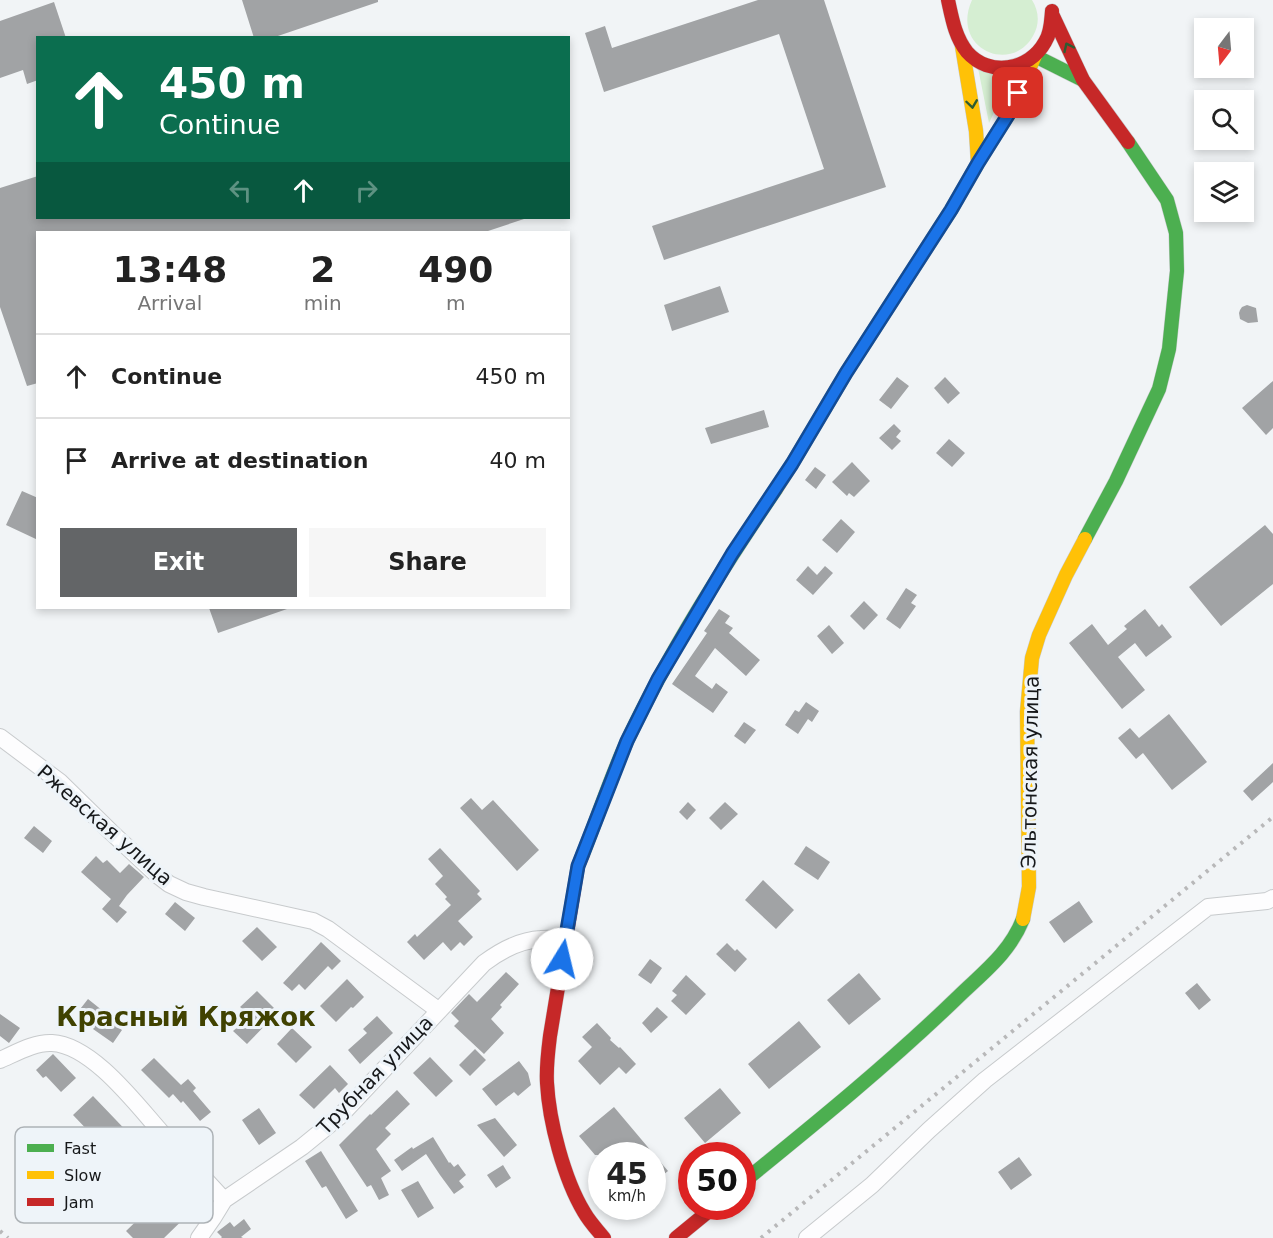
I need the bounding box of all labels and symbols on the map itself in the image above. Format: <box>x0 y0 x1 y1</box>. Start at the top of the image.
north arrow <box>1194 18 1254 78</box>
one-way arrow <box>1063 42 1075 53</box>
pin <box>992 67 1043 118</box>
one-way arrow <box>965 99 977 108</box>
street label: Эльтонская улица <box>1016 675 1044 869</box>
street label: Ржевская улица <box>32 760 178 890</box>
position arrow <box>530 927 594 991</box>
district label: Красный Кряжок <box>56 1002 316 1032</box>
street label: Трубная улица <box>311 1010 438 1140</box>
legend <box>15 1127 213 1223</box>
text: Fast <box>64 1139 96 1158</box>
speed limit sign: 50 <box>678 1142 756 1220</box>
text: Slow <box>64 1166 101 1185</box>
text: Jam <box>63 1193 94 1212</box>

